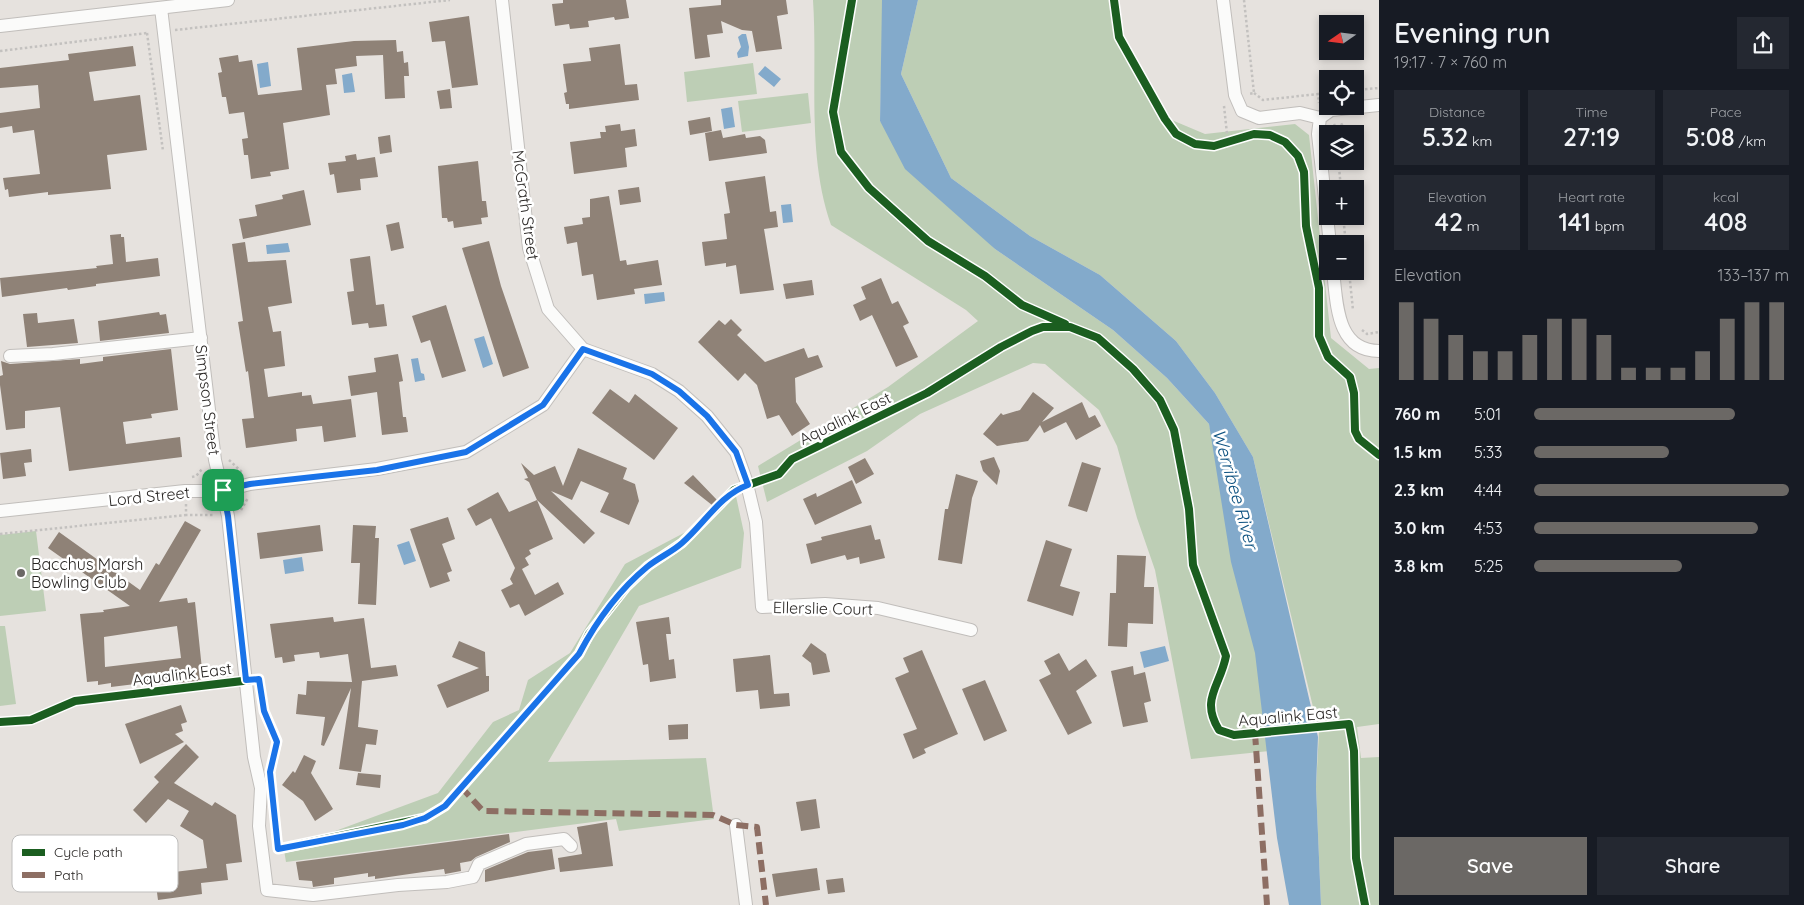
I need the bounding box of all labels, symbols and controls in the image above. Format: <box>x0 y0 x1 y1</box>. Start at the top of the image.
north arrow <box>1319 15 1364 60</box>
map controls <box>1319 15 1364 280</box>
text: Evening run <box>1394 15 1551 50</box>
button: share <box>1737 17 1789 69</box>
text: 19:17 · 7 × 760 m <box>1394 52 1507 72</box>
button: locate <box>1319 70 1364 115</box>
text: Distance <box>1429 103 1485 121</box>
text: Time <box>1575 103 1608 121</box>
text: Pace <box>1710 103 1742 121</box>
text: 5.32 <box>1422 121 1468 152</box>
text: 27:19 <box>1563 121 1620 152</box>
text: 5:08 <box>1686 121 1735 152</box>
button: layers <box>1319 125 1364 170</box>
text: km <box>1468 132 1492 150</box>
text: /km <box>1735 132 1766 150</box>
street label: McGrath Street <box>508 149 544 261</box>
button: + <box>1319 180 1364 225</box>
text: Elevation <box>1428 188 1487 206</box>
text: Heart rate <box>1558 188 1625 206</box>
text: kcal <box>1713 188 1739 206</box>
text: 42 <box>1435 206 1463 237</box>
text: 141 <box>1558 206 1591 237</box>
text: 408 <box>1704 206 1747 237</box>
text: m <box>1463 217 1480 235</box>
text: bpm <box>1591 217 1625 235</box>
button: − <box>1319 235 1364 280</box>
text: Elevation <box>1394 265 1461 285</box>
text: 133–137 m <box>1717 265 1789 285</box>
street label: Simpson Street <box>191 344 225 456</box>
street label: Aqualink East <box>796 387 894 449</box>
text: 760 m <box>1394 404 1440 424</box>
text: 5:01 <box>1474 404 1501 424</box>
water label: Werribee River <box>1207 426 1264 553</box>
text: 1.5 km <box>1394 442 1442 462</box>
text: 5:33 <box>1474 442 1502 462</box>
pin <box>202 469 244 511</box>
icon: arrive <box>209 476 237 504</box>
text: 2.3 km <box>1394 480 1444 500</box>
text: 4:44 <box>1474 480 1502 500</box>
street label: Lord Street <box>107 482 191 510</box>
text: 3.0 km <box>1394 518 1445 538</box>
text: 4:53 <box>1474 518 1503 538</box>
place label: Bacchus Marsh Bowling Club <box>31 554 143 592</box>
text: 3.8 km <box>1394 556 1444 576</box>
text: 5:25 <box>1474 556 1503 576</box>
marker: Bacchus Marsh Bowling Club <box>15 567 27 579</box>
street label: Ellerslie Court <box>773 597 873 619</box>
street label: Aqualink East <box>131 658 233 690</box>
street label: Aqualink East <box>1237 702 1339 730</box>
legend <box>12 835 178 892</box>
button: Save <box>1394 837 1587 895</box>
button: Share <box>1597 837 1789 895</box>
text: Cycle path <box>54 843 123 861</box>
text: Path <box>54 866 83 884</box>

